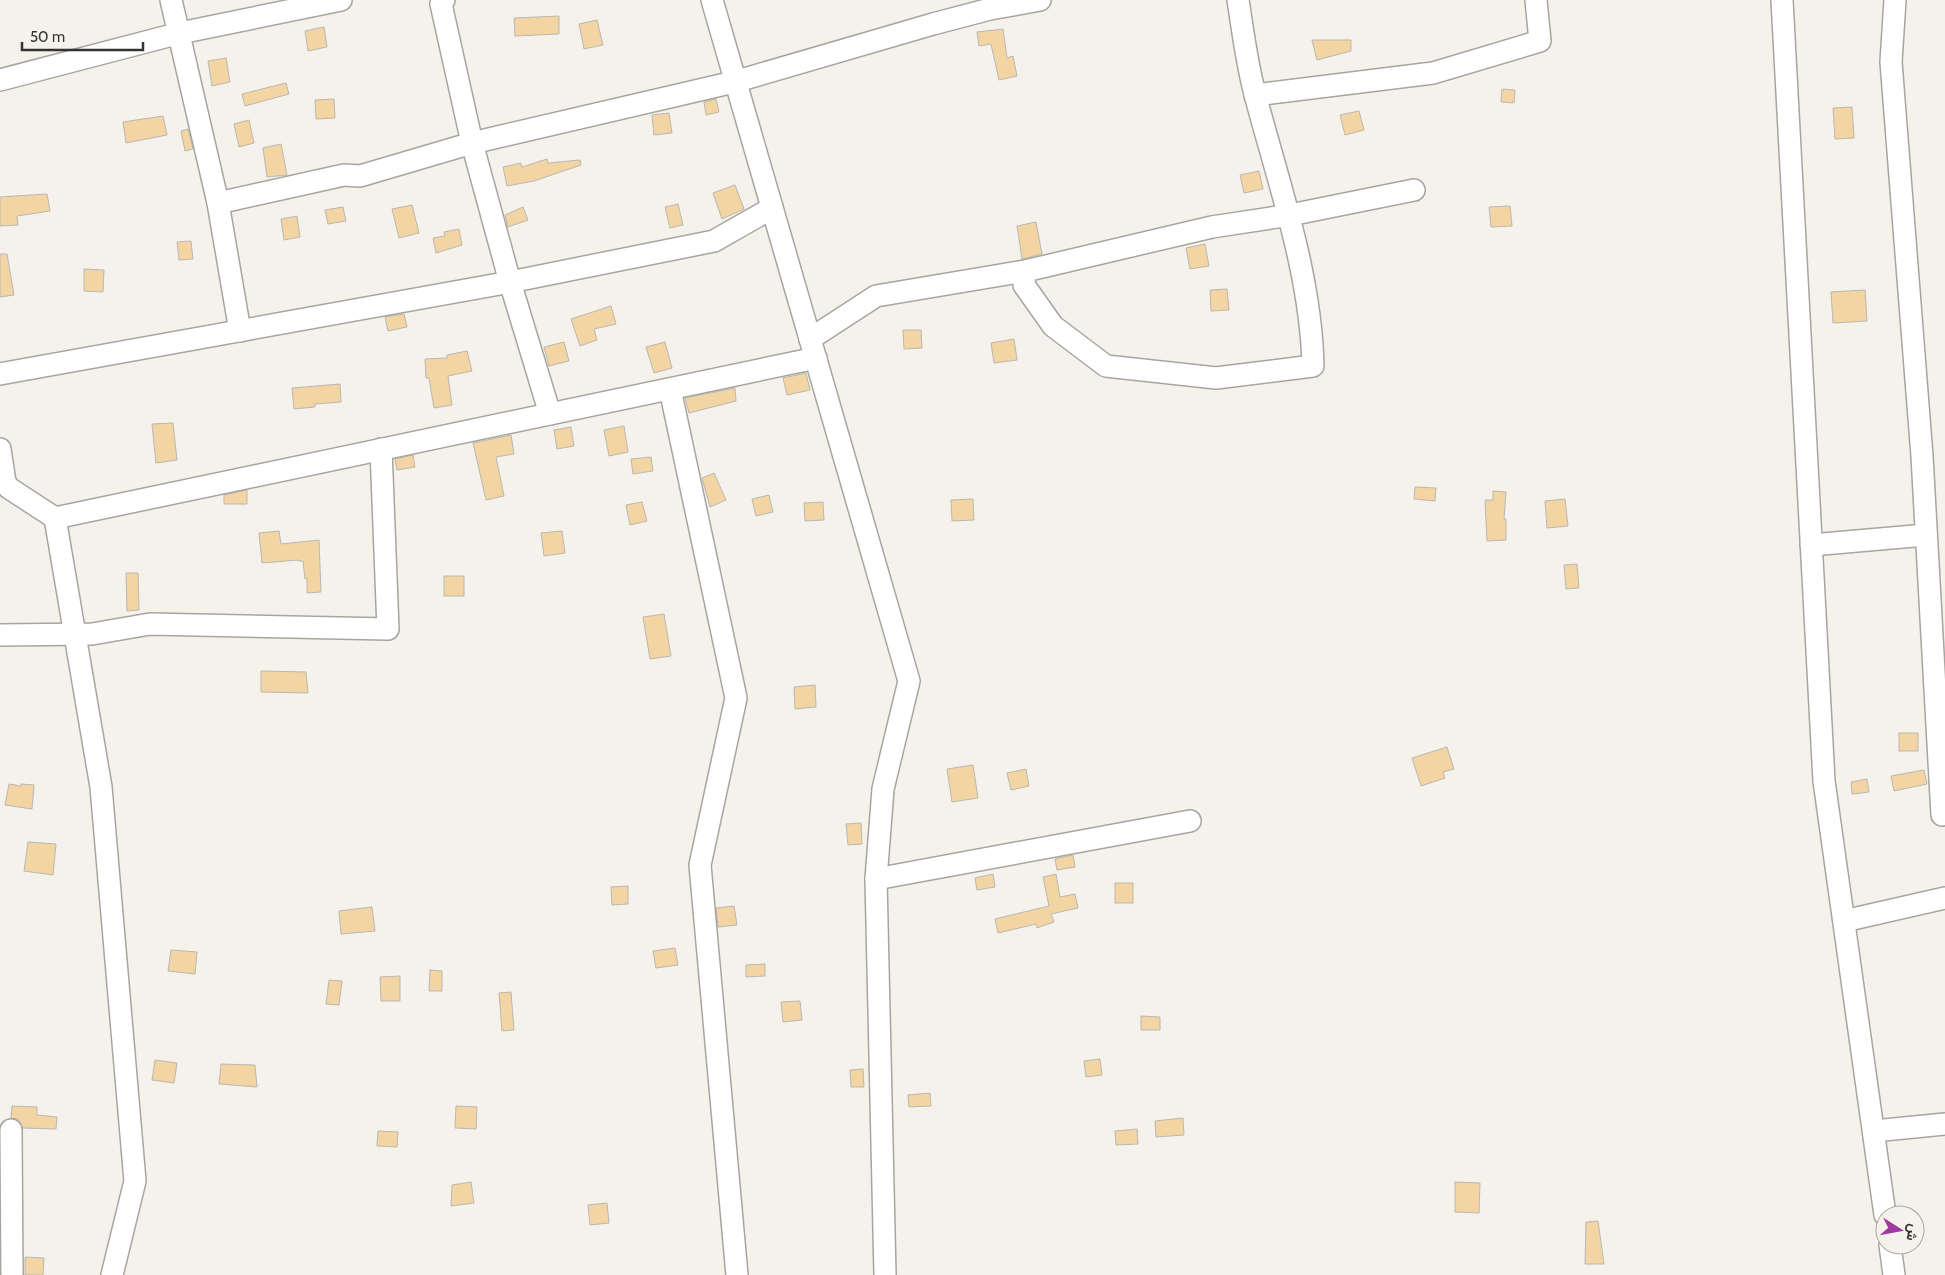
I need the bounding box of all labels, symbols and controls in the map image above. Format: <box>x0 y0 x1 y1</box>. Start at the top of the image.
scale bar <box>22 20 144 52</box>
text: 50 m <box>30 28 65 46</box>
north arrow <box>1875 1205 1925 1255</box>
text: ش <box>1902 1223 1923 1243</box>

